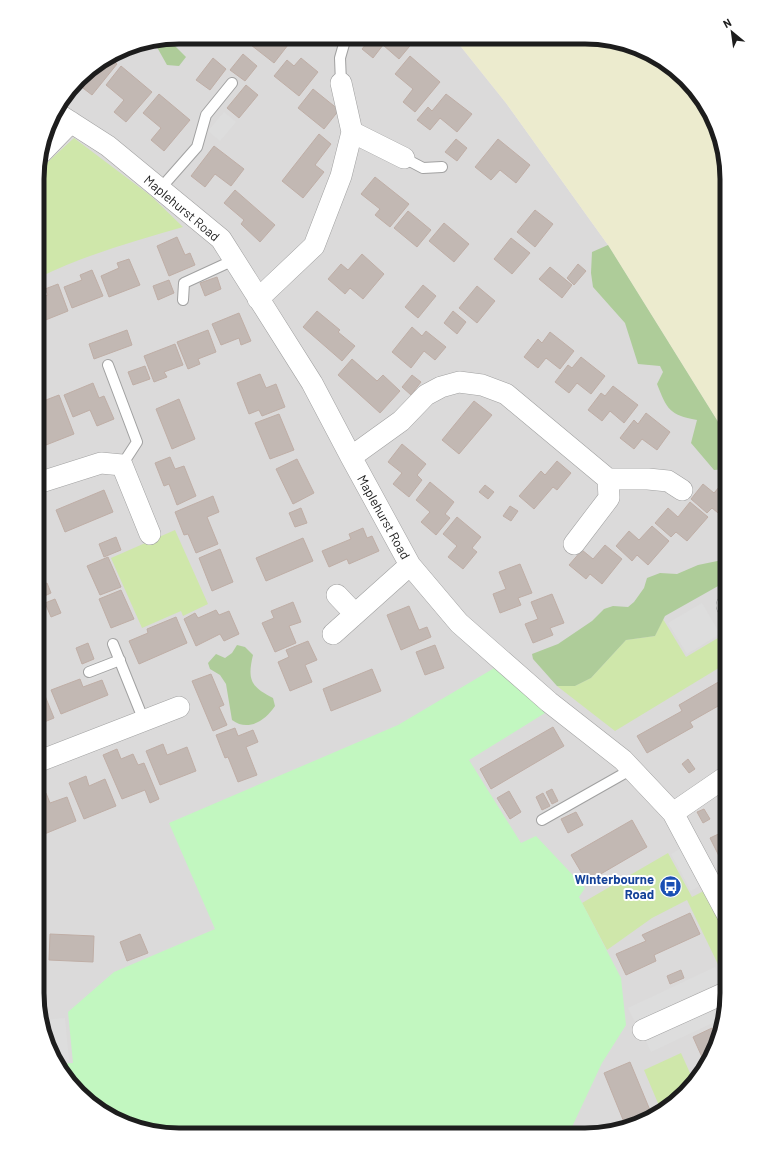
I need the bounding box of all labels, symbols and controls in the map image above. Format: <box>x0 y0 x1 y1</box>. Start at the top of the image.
north arrow <box>712 12 752 52</box>
text: N <box>721 15 733 30</box>
street label: Maplehurst Road <box>141 172 223 244</box>
street label: Maplehurst Road <box>354 472 414 562</box>
place label: Winterbourne Road <box>574 871 654 902</box>
bus stop icon: Winterbourne Road <box>657 873 683 899</box>

